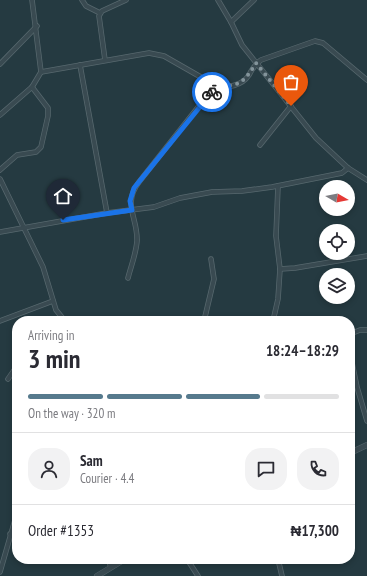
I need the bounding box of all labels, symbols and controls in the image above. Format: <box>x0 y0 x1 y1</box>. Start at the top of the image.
pin <box>274 65 308 106</box>
icon: bag <box>280 71 302 93</box>
courier <box>192 72 232 112</box>
icon: bike <box>201 81 223 103</box>
pin <box>46 179 80 220</box>
north arrow <box>319 180 355 216</box>
map controls <box>319 180 355 304</box>
icon: home <box>52 185 74 207</box>
button: locate <box>319 224 355 260</box>
button: layers <box>319 268 355 304</box>
text: Arriving in <box>28 327 75 344</box>
text: 18:24–18:29 <box>266 341 339 360</box>
text: 3 min <box>28 342 81 375</box>
text: On the way · 320 m <box>28 405 115 422</box>
button: person <box>28 448 70 490</box>
button: chat <box>245 448 287 490</box>
button: phone <box>297 448 339 490</box>
text: Sam <box>80 451 103 470</box>
text: Courier · 4.4 <box>80 470 134 487</box>
text: Order #1353 <box>28 521 94 540</box>
text: ₦17,300 <box>291 521 339 540</box>

